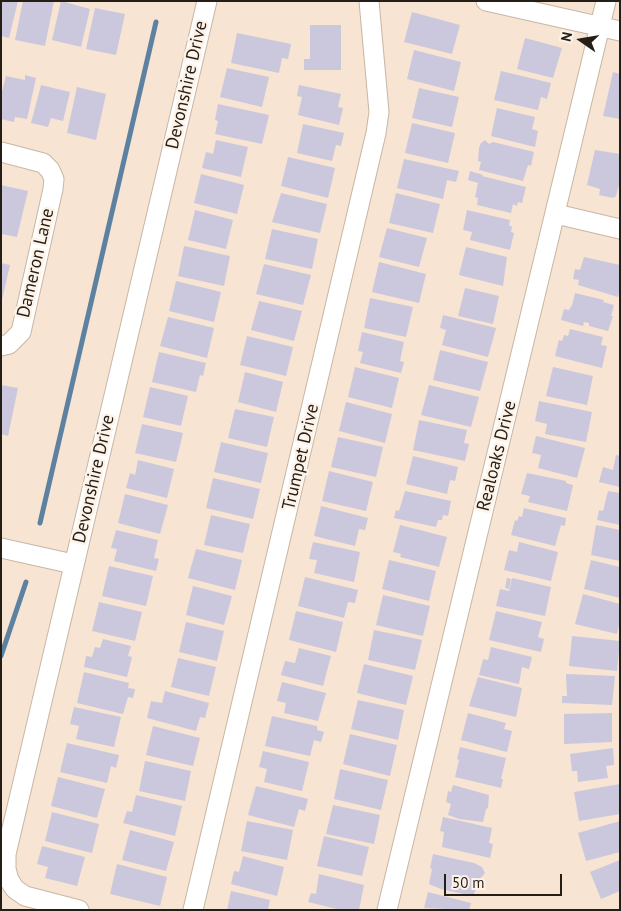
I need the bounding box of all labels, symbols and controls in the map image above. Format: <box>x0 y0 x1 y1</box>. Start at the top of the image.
north arrow <box>556 15 606 65</box>
street label: Devonshire Drive <box>162 19 212 151</box>
text: N <box>557 30 576 43</box>
street label: Dameron Lane <box>13 206 59 320</box>
street label: Realoaks Drive <box>473 399 521 513</box>
street label: Trumpet Drive <box>278 402 324 512</box>
street label: Devonshire Drive <box>69 413 119 545</box>
scale bar <box>446 864 564 896</box>
text: 50 m <box>452 873 485 892</box>

